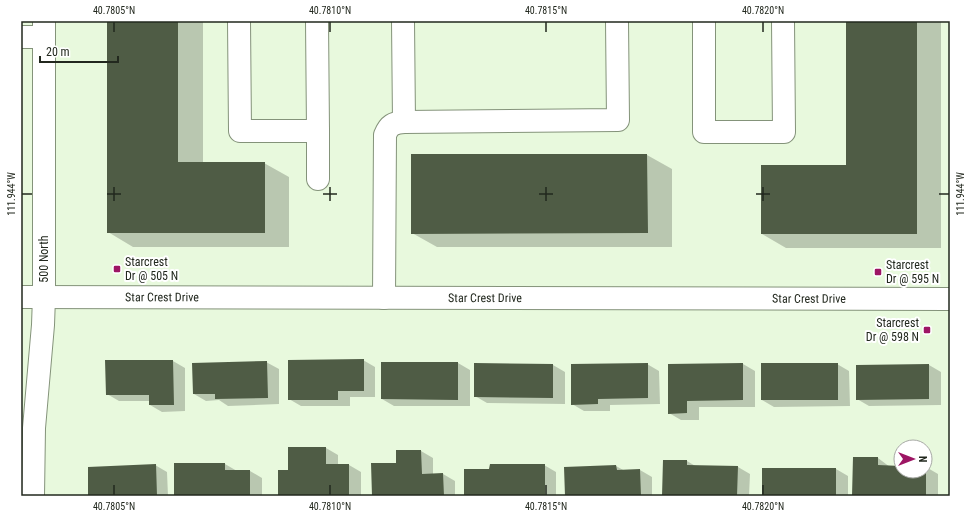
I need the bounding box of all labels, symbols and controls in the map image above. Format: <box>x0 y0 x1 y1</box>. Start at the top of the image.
text: 40.7805°N <box>93 5 135 16</box>
text: 40.7810°N <box>309 5 351 16</box>
text: 40.7815°N <box>525 5 567 16</box>
text: 40.7820°N <box>742 5 784 16</box>
scale bar <box>40 38 118 64</box>
text: 20 m <box>46 45 70 59</box>
text: 111.944°W <box>6 172 17 216</box>
text: 111.944°W <box>955 172 966 216</box>
street label: 500 North <box>37 235 51 283</box>
place label: Starcrest Dr @ 505 N <box>125 255 178 283</box>
place label: Starcrest Dr @ 595 N <box>886 258 939 286</box>
marker: Starcrest Dr @ 505 N <box>112 264 122 274</box>
marker: Starcrest Dr @ 595 N <box>873 267 883 277</box>
street label: Star Crest Drive <box>125 290 199 304</box>
street label: Star Crest Drive <box>448 291 522 305</box>
street label: Star Crest Drive <box>772 292 846 306</box>
place label: Starcrest Dr @ 598 N <box>866 316 919 344</box>
marker: Starcrest Dr @ 598 N <box>922 325 932 335</box>
north arrow <box>893 439 933 479</box>
text: N <box>916 456 929 463</box>
text: 40.7805°N <box>93 501 135 512</box>
text: 40.7810°N <box>309 501 351 512</box>
text: 40.7815°N <box>525 501 567 512</box>
text: 40.7820°N <box>742 501 784 512</box>

